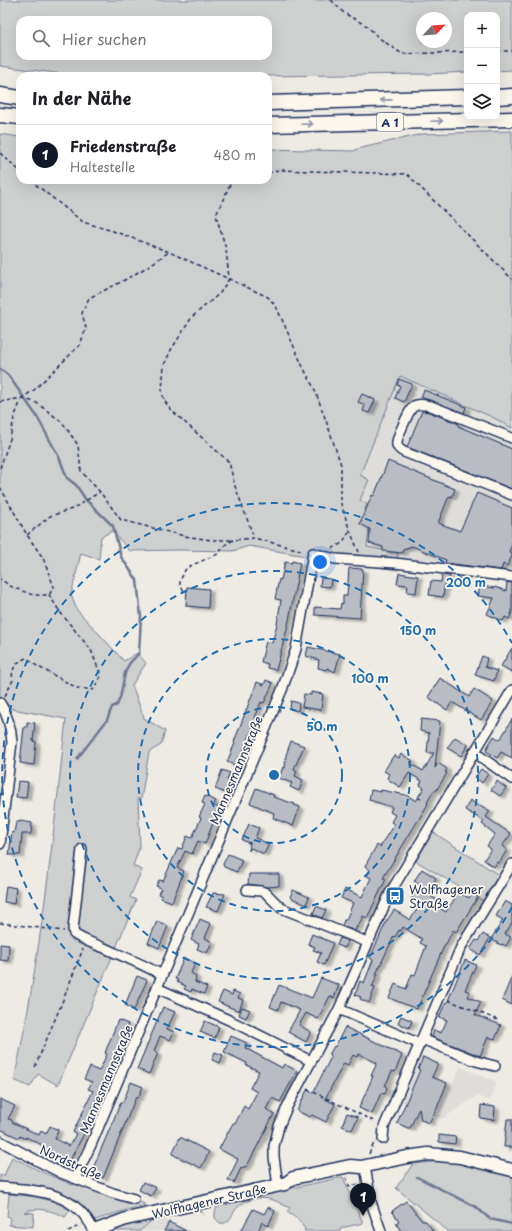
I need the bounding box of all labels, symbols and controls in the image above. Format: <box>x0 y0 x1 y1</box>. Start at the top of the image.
north arrow <box>416 12 452 48</box>
map controls <box>464 12 500 120</box>
button: + <box>464 12 500 48</box>
search box <box>16 16 272 60</box>
icon: search <box>30 27 52 49</box>
text: Hier suchen <box>62 27 147 50</box>
button: − <box>464 48 500 84</box>
button: layers <box>464 84 500 120</box>
text: In der Nähe <box>32 85 131 111</box>
one-way arrow <box>380 96 393 103</box>
road number: A 1 <box>377 113 403 131</box>
one-way arrow <box>430 117 443 124</box>
one-way arrow <box>300 120 313 128</box>
text: Friedenstraße <box>70 134 176 157</box>
text: 1 <box>42 145 48 164</box>
text: 480 m <box>214 145 256 164</box>
text: Haltestelle <box>70 157 135 176</box>
your location <box>310 552 330 572</box>
text: 200 m <box>446 573 486 591</box>
text: 150 m <box>400 621 436 639</box>
text: 100 m <box>351 669 389 687</box>
street label: Mannesmannstraße <box>205 713 267 827</box>
text: 50 m <box>306 717 338 735</box>
centre of rings <box>267 768 281 782</box>
place label: Wolfhagener Straße <box>409 880 484 912</box>
bus stop icon: Wolfhagener Straße <box>384 885 406 907</box>
street label: Mannesmannstraße <box>75 1022 137 1136</box>
street label: Nordstraße <box>37 1140 105 1184</box>
street label: Wolfhagener Straße <box>150 1179 268 1223</box>
pin: 1 <box>350 1183 376 1216</box>

